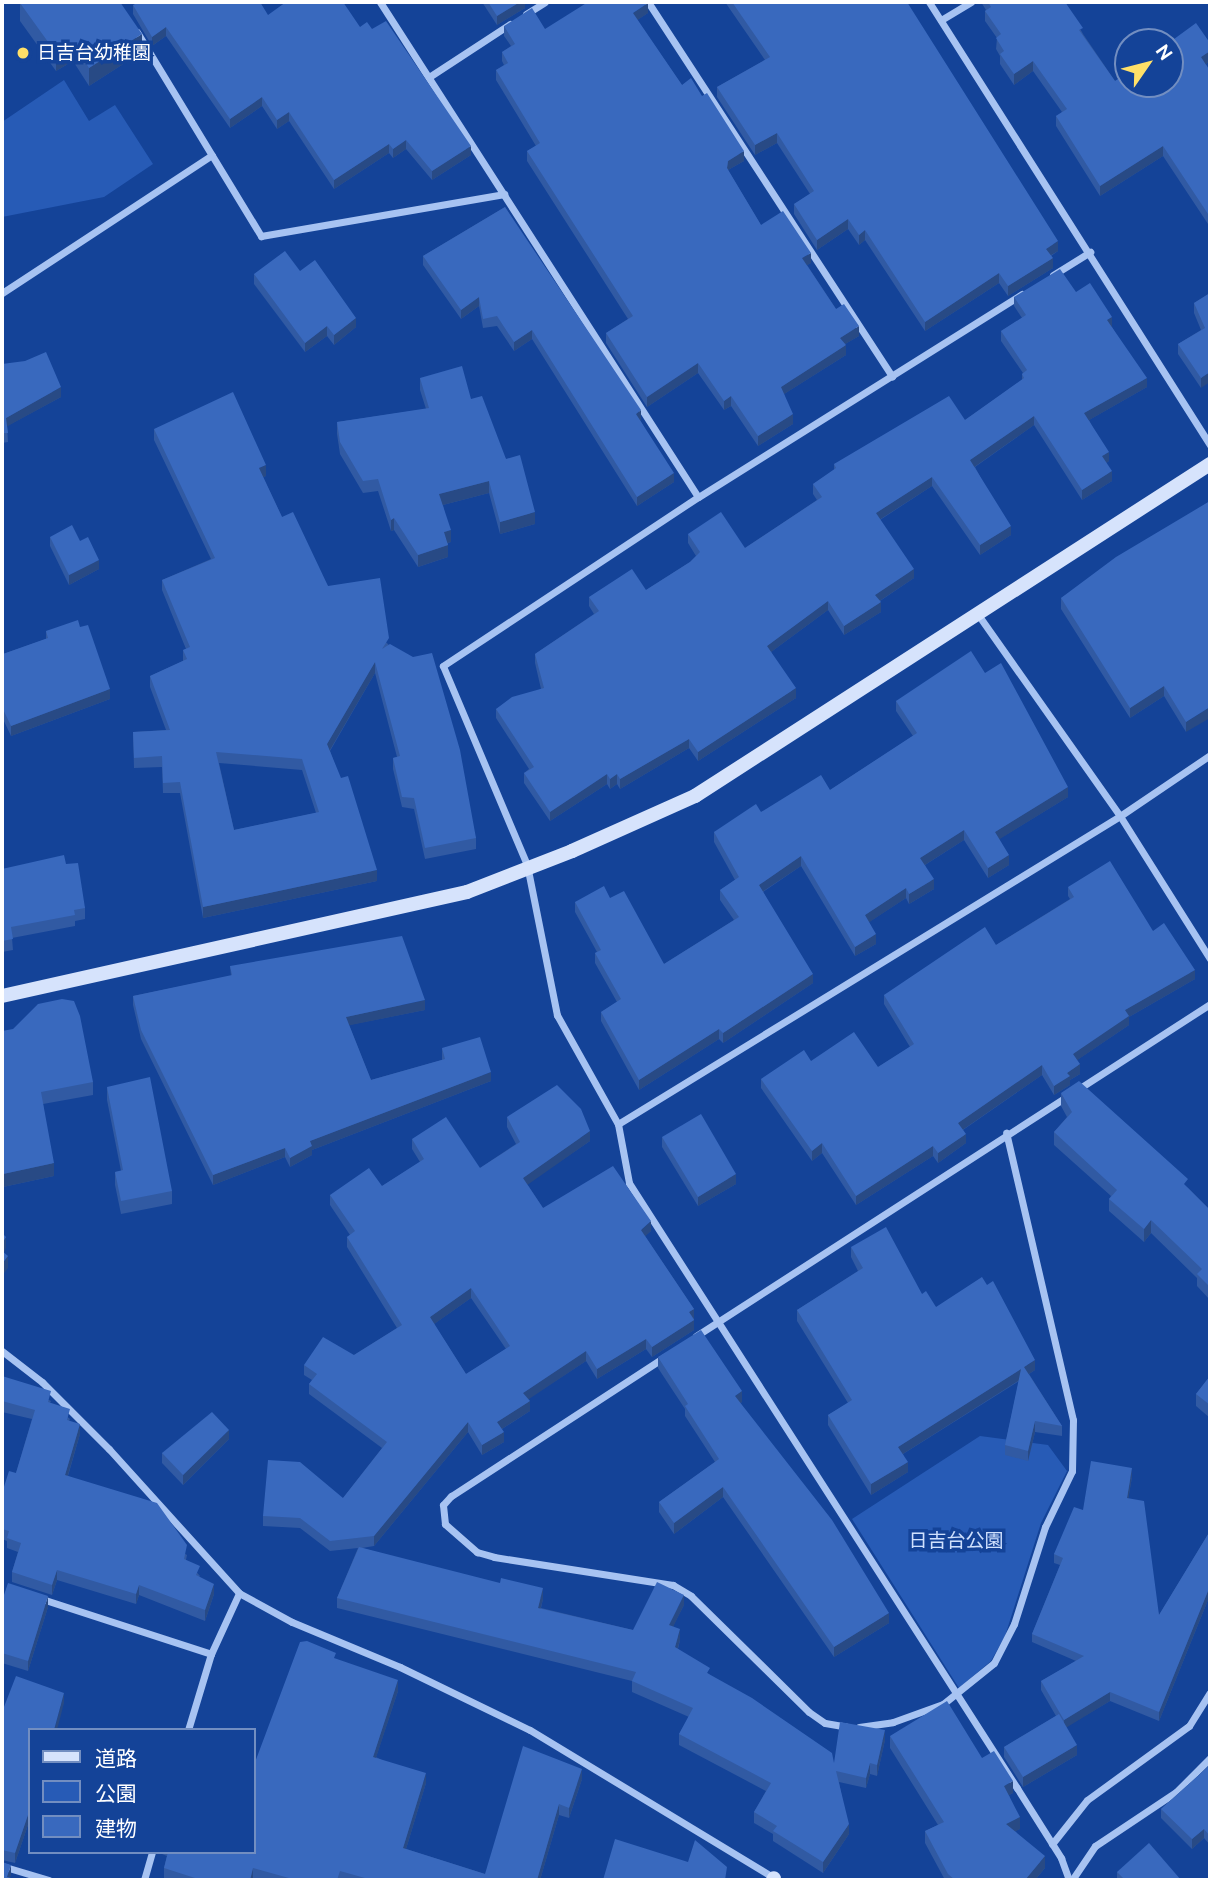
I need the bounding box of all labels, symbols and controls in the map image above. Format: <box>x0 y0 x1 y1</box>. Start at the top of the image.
north arrow <box>1114 28 1184 98</box>
text: N <box>1151 40 1178 64</box>
place label: 日吉台幼稚園 <box>37 42 151 64</box>
marker: 日吉台幼稚園 <box>15 45 31 61</box>
park label: 日吉台公園 <box>909 1530 1003 1552</box>
legend <box>28 1728 256 1854</box>
text: 道路 <box>95 1746 137 1770</box>
text: 公園 <box>95 1781 137 1805</box>
text: 建物 <box>95 1816 137 1840</box>

